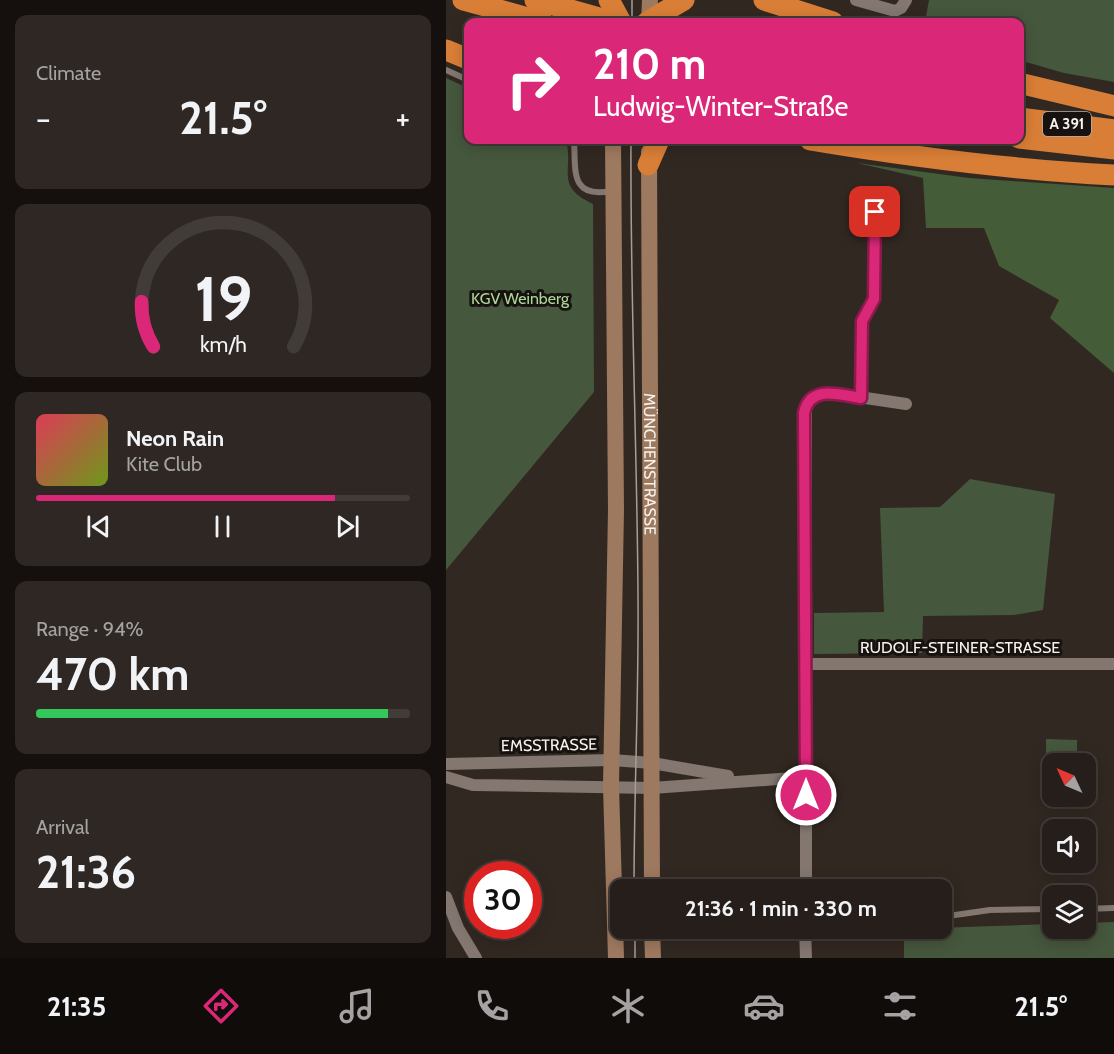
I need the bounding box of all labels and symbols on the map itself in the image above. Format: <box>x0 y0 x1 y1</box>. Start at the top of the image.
road number: A 391 <box>1043 112 1091 136</box>
pin <box>849 186 900 237</box>
park label: KGV Weinberg <box>471 289 570 308</box>
street label: MÜNCHENSTRASSE <box>640 393 660 535</box>
street label: RUDOLF-STEINER-STRASSE <box>860 638 1060 657</box>
street label: EMSSTRASSE <box>501 735 597 755</box>
north arrow <box>1042 753 1096 807</box>
position arrow <box>774 763 838 827</box>
speed limit sign: 30 <box>464 861 542 939</box>

